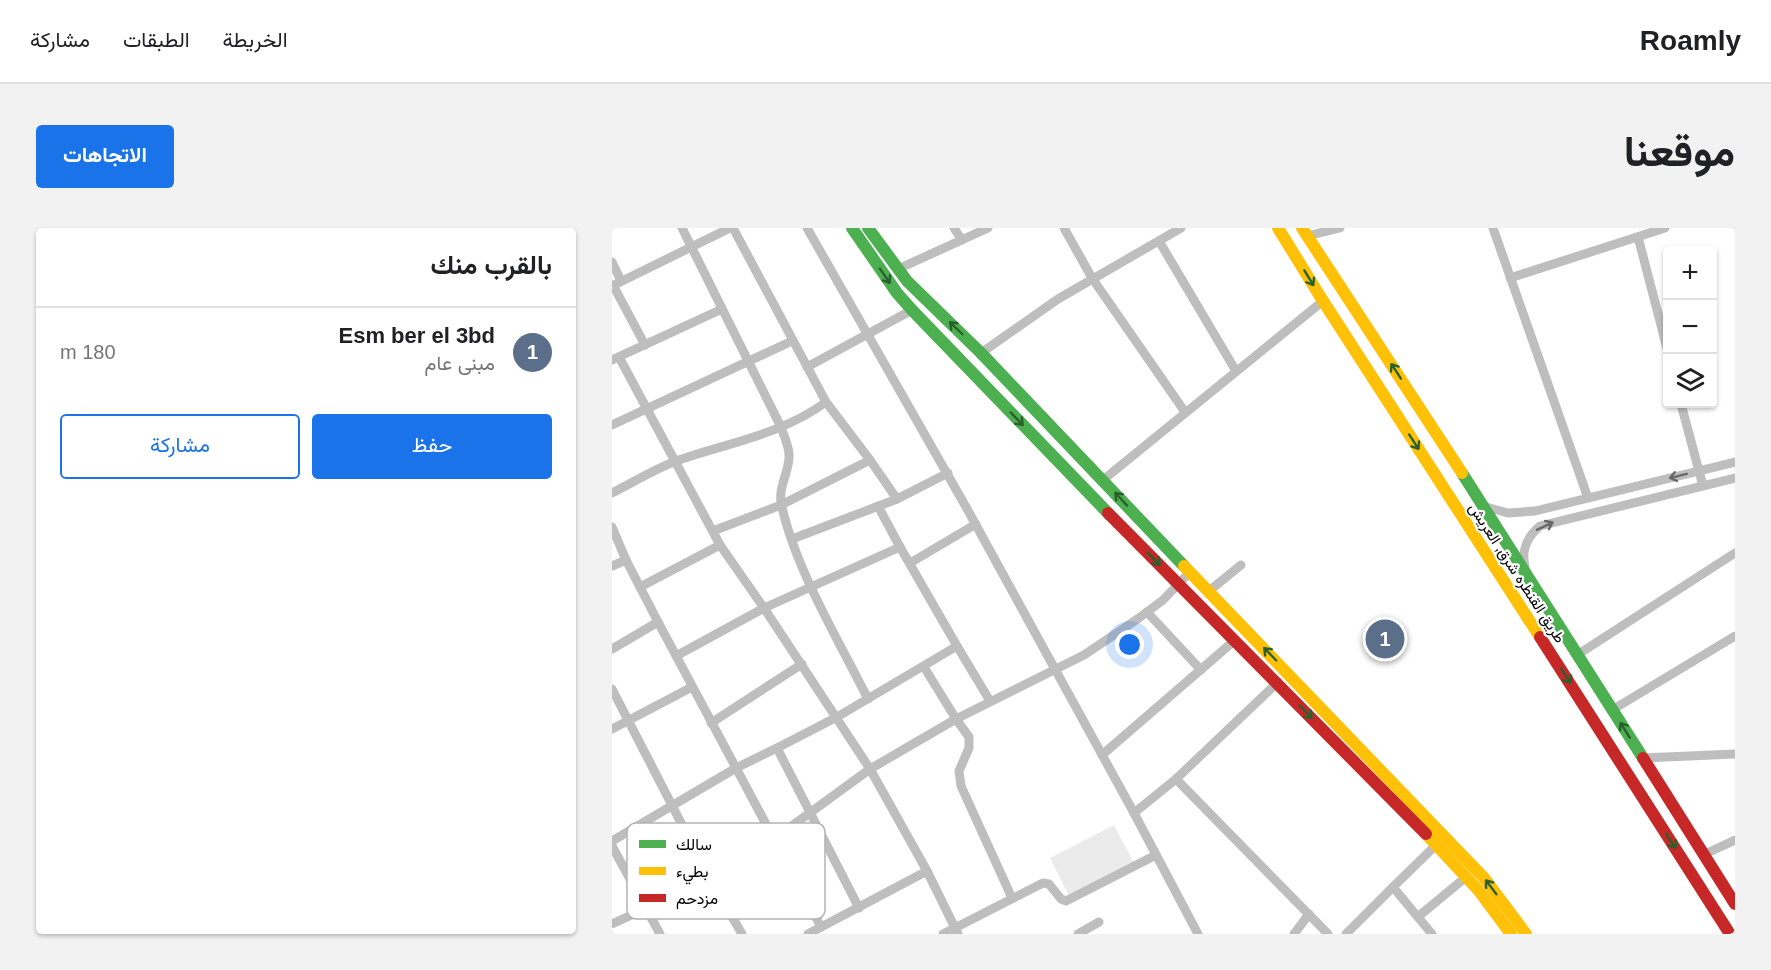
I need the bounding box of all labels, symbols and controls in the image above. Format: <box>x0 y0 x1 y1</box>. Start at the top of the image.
text: Roamly <box>1640 25 1741 56</box>
text: مشاركة <box>30 28 90 51</box>
text: الطبقات <box>123 28 190 51</box>
text: الخريطة <box>223 28 288 51</box>
button: الاتجاهات <box>36 125 174 188</box>
text: موقعنا <box>1624 128 1735 175</box>
map controls <box>1663 246 1717 408</box>
button: + <box>1663 246 1717 300</box>
text: بالقرب منك <box>431 250 552 280</box>
one-way arrow <box>879 268 891 284</box>
one-way arrow <box>1303 269 1315 286</box>
button: − <box>1663 300 1717 354</box>
one-way arrow <box>948 321 963 336</box>
text: Esm ber el 3bd <box>338 323 495 348</box>
text: 180 m <box>60 341 116 363</box>
text: 1 <box>527 341 538 363</box>
text: مبنى عام <box>425 352 495 374</box>
button: layers <box>1663 354 1717 408</box>
one-way arrow <box>1389 363 1402 380</box>
one-way arrow <box>1010 412 1025 427</box>
button: مشاركة <box>60 414 300 479</box>
button: حفظ <box>312 414 552 479</box>
one-way arrow <box>1409 433 1421 450</box>
one-way arrow <box>1669 470 1688 482</box>
one-way arrow <box>1114 491 1128 506</box>
street label: طريق القنطره شرق, العريش <box>1464 500 1569 647</box>
one-way arrow <box>1535 519 1553 531</box>
one-way arrow <box>1146 551 1161 566</box>
pin: 1 <box>1366 616 1404 662</box>
your location <box>1115 630 1144 659</box>
one-way arrow <box>1263 647 1278 662</box>
one-way arrow <box>1560 667 1572 684</box>
one-way arrow <box>1299 704 1314 719</box>
one-way arrow <box>1618 722 1631 739</box>
legend <box>627 823 825 919</box>
one-way arrow <box>1664 832 1677 849</box>
text: سالك <box>676 836 712 853</box>
text: بطيء <box>676 863 708 885</box>
one-way arrow <box>1485 880 1498 896</box>
text: مزدحم <box>676 890 718 909</box>

